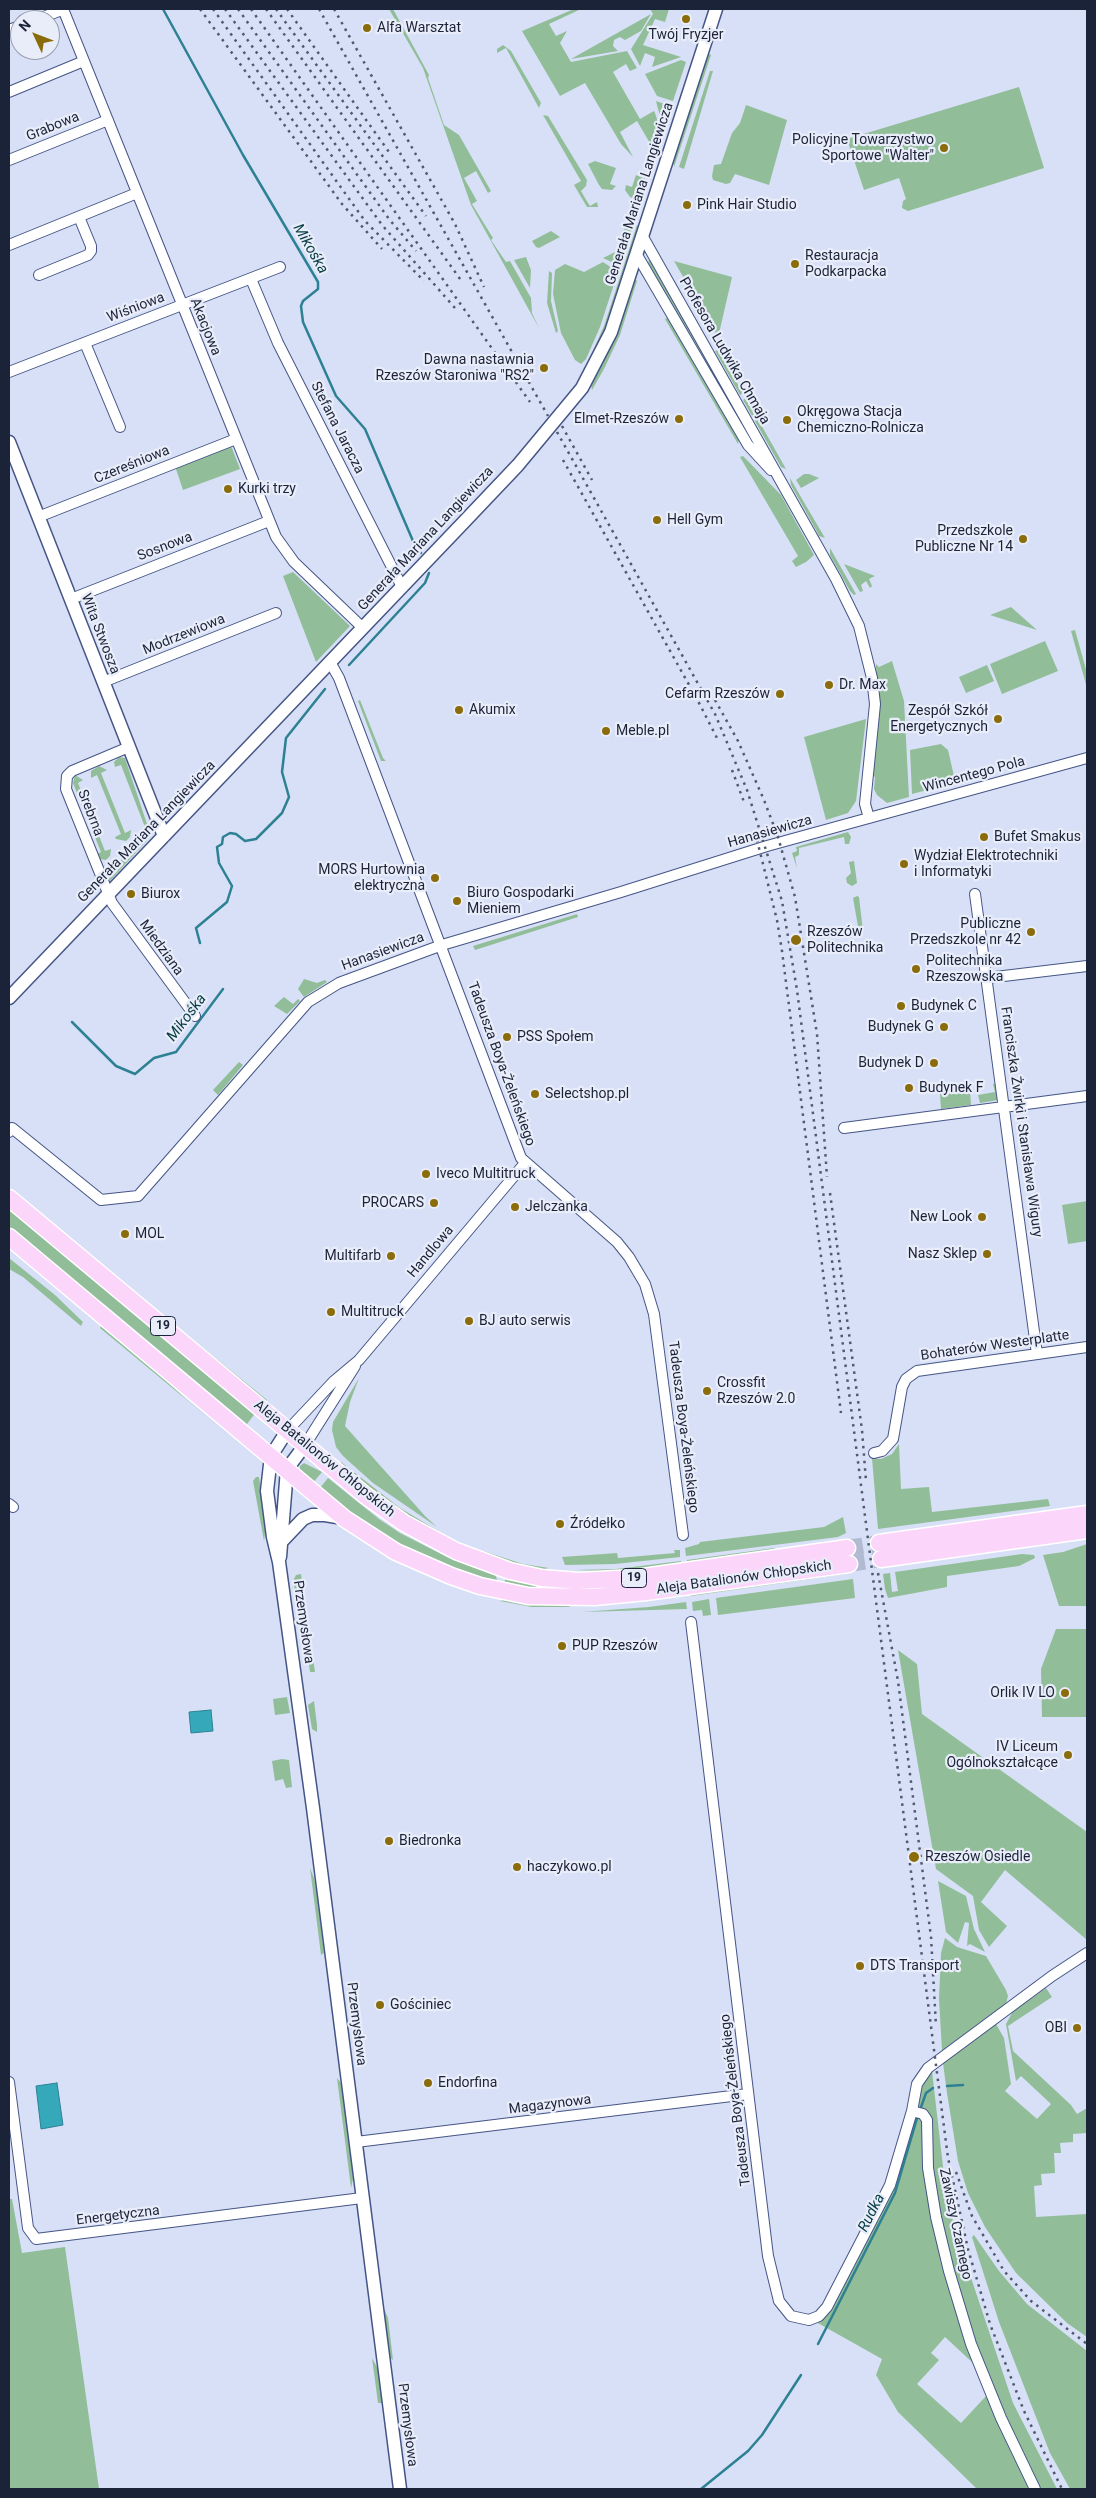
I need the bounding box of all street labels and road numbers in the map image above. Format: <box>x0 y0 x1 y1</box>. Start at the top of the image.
street label: Generała Mariana Langiewicza <box>603 101 677 287</box>
street label: Grabowa <box>24 109 82 145</box>
street label: Profesora Ludwika Chmaja <box>675 275 773 427</box>
street label: Wiśniowa <box>105 289 167 327</box>
street label: Akacjowa <box>186 296 224 358</box>
street label: Stefana Jaracza <box>307 379 367 477</box>
street label: Czereśniowa <box>92 442 172 488</box>
street label: Generała Mariana Langiewicza <box>355 463 497 615</box>
street label: Sosnowa <box>135 529 195 565</box>
street label: Wita Stwosza <box>77 591 123 677</box>
street label: Modrzewiowa <box>140 611 228 659</box>
street label: Wincentego Pola <box>921 753 1027 797</box>
street label: Generała Mariana Langiewicza <box>75 758 219 906</box>
street label: Srebrna <box>74 787 106 839</box>
street label: Hanasiewicza <box>726 812 814 852</box>
street label: Miedziana <box>135 917 187 979</box>
street label: Hanasiewicza <box>339 929 427 975</box>
street label: Tadeusza Boya-Żeleńskiego <box>463 980 539 1148</box>
street label: Franciszka Żwirki i Stanisława Wigury <box>996 1005 1046 1239</box>
street label: Handlowa <box>404 1223 458 1281</box>
road number: 19 <box>150 1316 176 1335</box>
street label: Bohaterów Westerplatte <box>920 1327 1070 1365</box>
street label: Tadeusza Boya-Żeleńskiego <box>664 1340 702 1514</box>
street label: Aleja Batalionów Chłopskich <box>250 1397 398 1521</box>
street label: Aleja Batalionów Chłopskich <box>655 1557 833 1599</box>
road number: 19 <box>622 1569 646 1588</box>
street label: Przemysłowa <box>289 1579 317 1665</box>
street label: Przemysłowa <box>343 1981 369 2067</box>
street label: Tadeusza Boya-Żeleńskiego <box>717 2013 755 2187</box>
street label: Magazynowa <box>508 2092 592 2118</box>
street label: Zawiszy Czarnego <box>935 2167 975 2281</box>
street label: Energetyczna <box>75 2203 161 2229</box>
street label: Przemysłowa <box>394 2382 420 2468</box>

